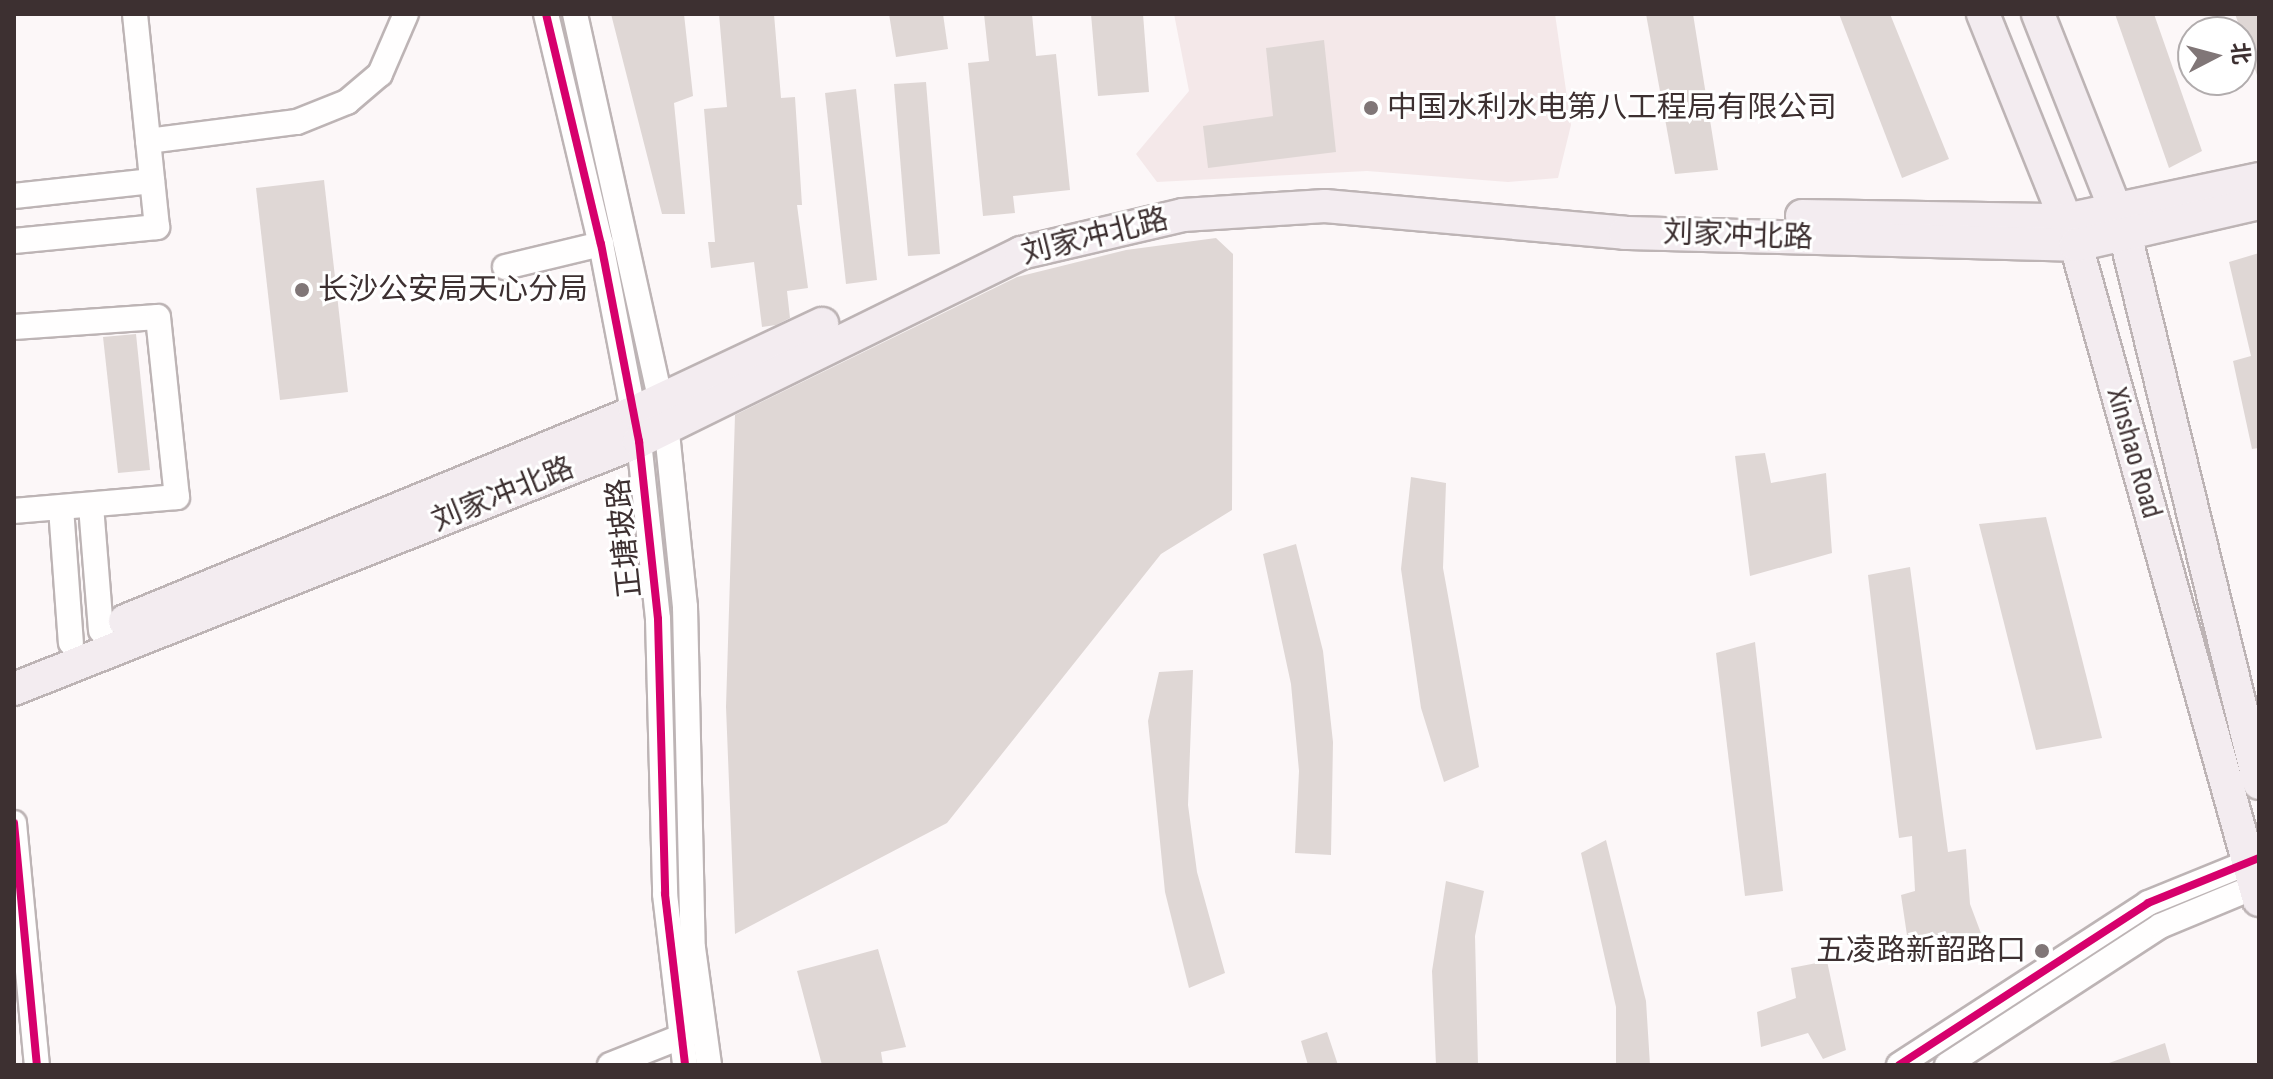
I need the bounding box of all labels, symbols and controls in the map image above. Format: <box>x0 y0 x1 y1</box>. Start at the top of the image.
north arrow <box>2177 16 2257 96</box>
text: 北 <box>2225 41 2254 66</box>
place label: 中国水利水电第八工程局有限公司 <box>1387 90 1837 126</box>
marker: 中国水利水电第八工程局有限公司 <box>1362 99 1380 117</box>
street label: 刘家冲北路 <box>1018 201 1172 273</box>
street label: 刘家冲北路 <box>1662 215 1814 257</box>
place label: 长沙公安局天心分局 <box>318 272 588 308</box>
marker: 长沙公安局天心分局 <box>293 281 311 299</box>
street label: Xinshao Road <box>2098 384 2170 522</box>
street label: 刘家冲北路 <box>427 450 579 540</box>
street label: 正塘坡路 <box>601 476 649 600</box>
place label: 五凌路新韶路口 <box>1816 933 2026 969</box>
marker: 五凌路新韶路口 <box>2033 942 2051 960</box>

